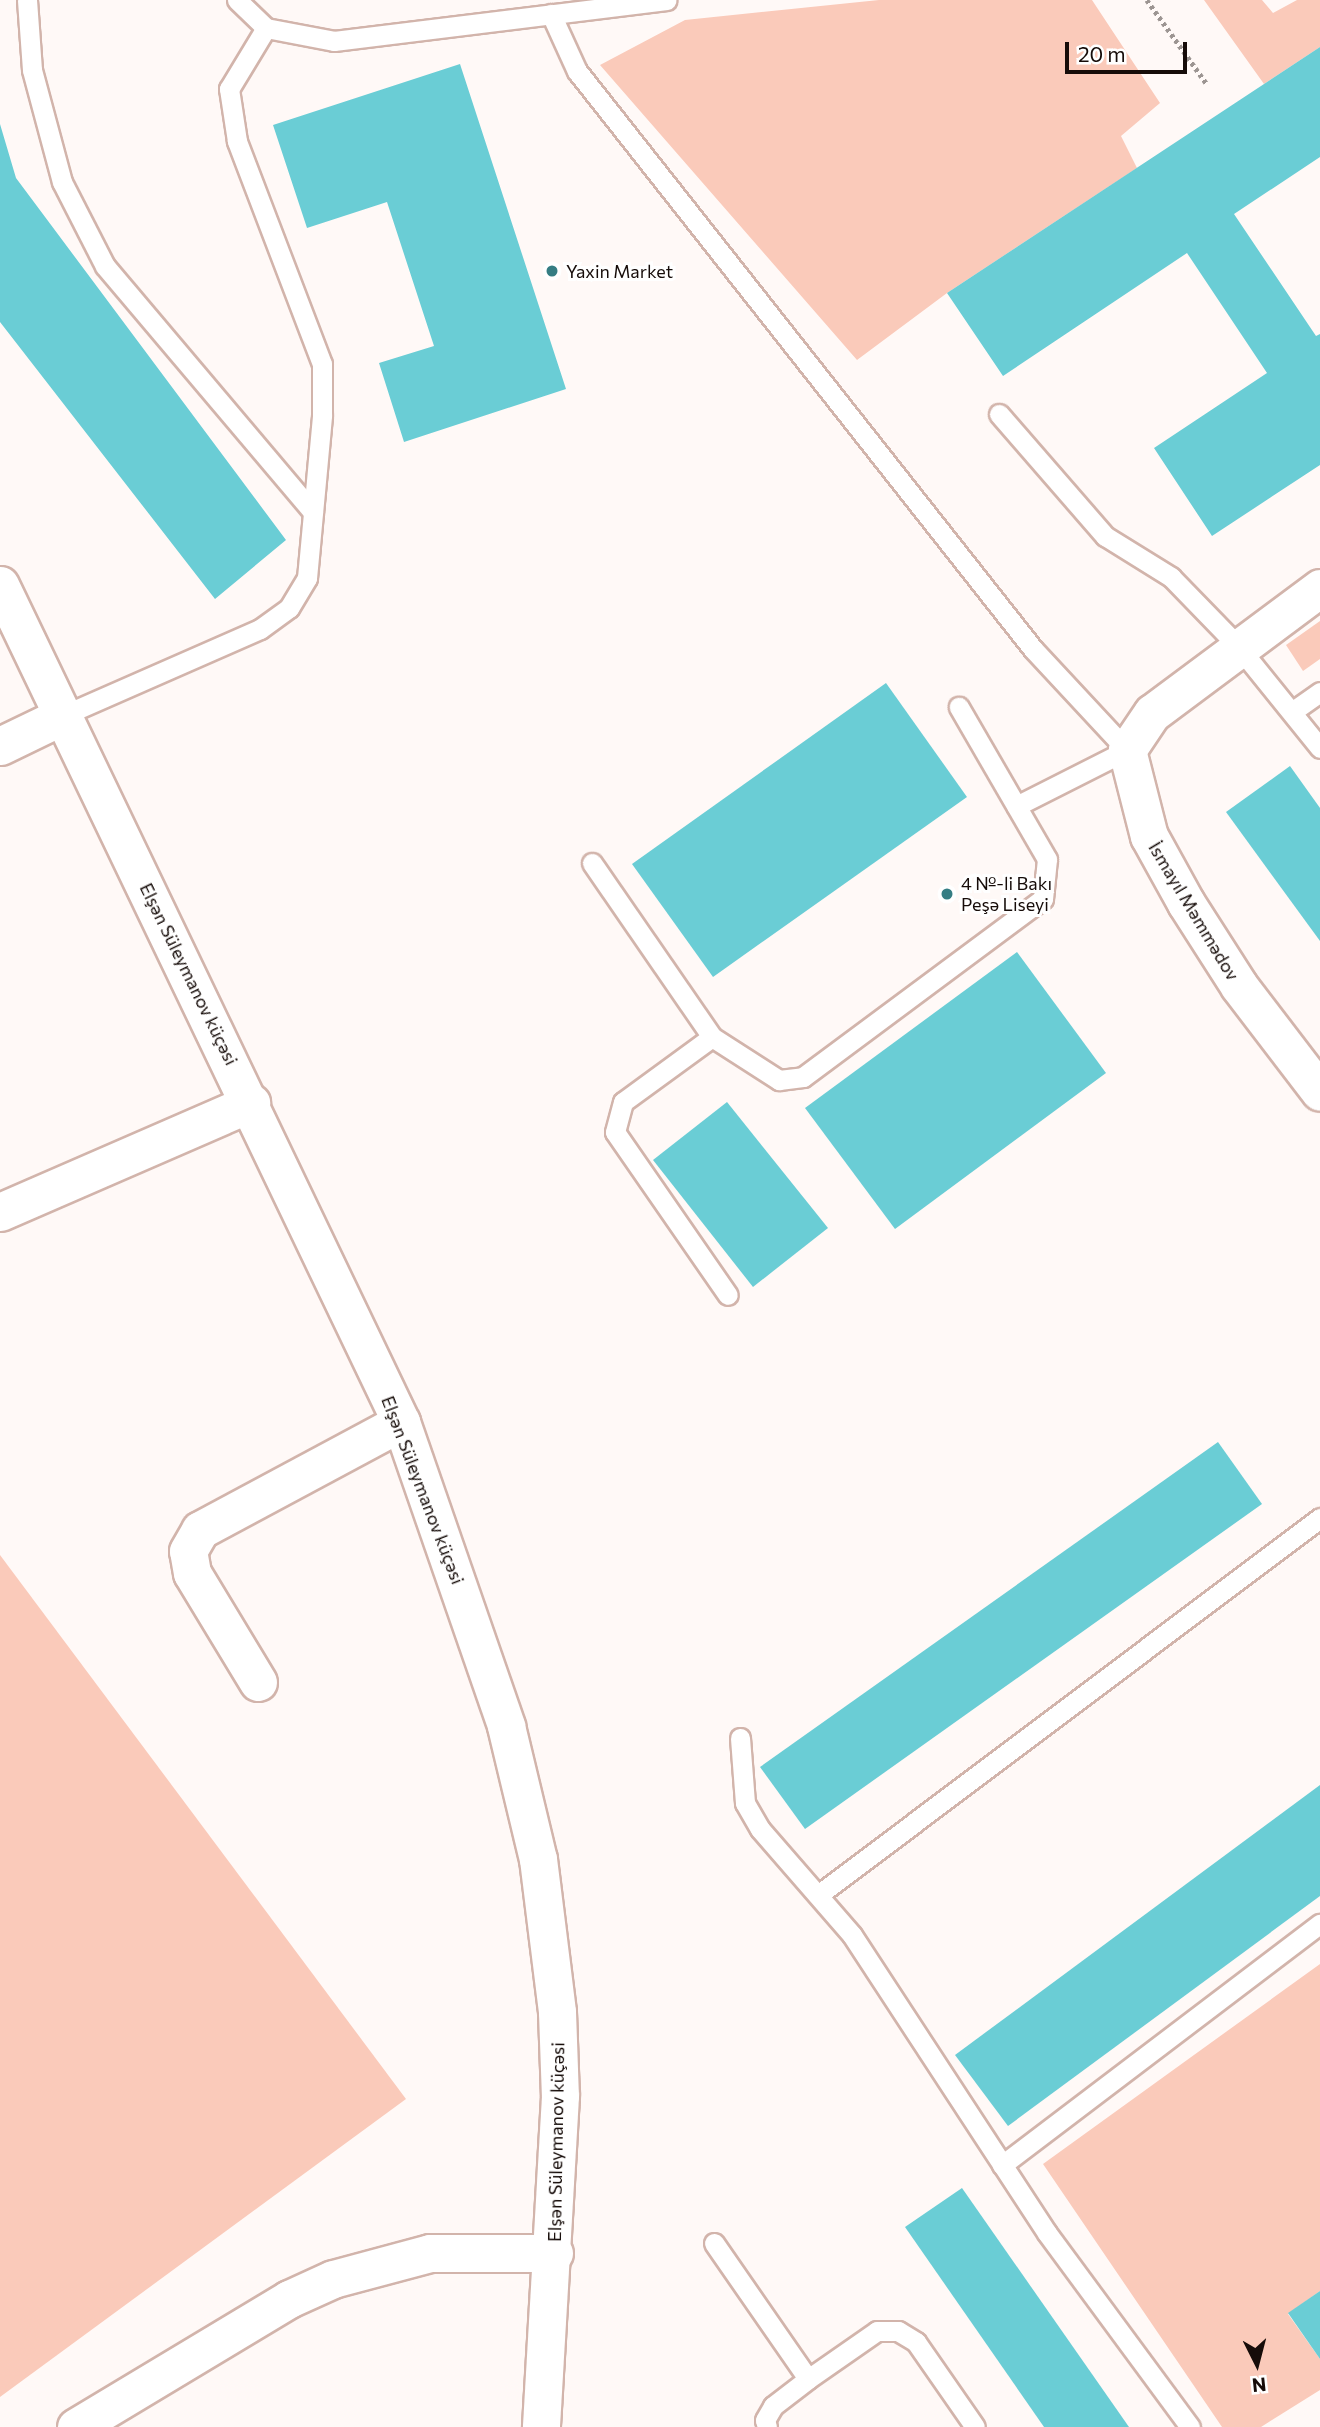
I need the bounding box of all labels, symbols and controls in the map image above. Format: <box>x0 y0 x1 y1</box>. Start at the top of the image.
scale bar <box>1068 28 1190 72</box>
text: 20 m <box>1078 41 1126 66</box>
place label: Yaxin Market <box>566 260 673 282</box>
marker: Yaxin Market <box>544 263 560 279</box>
street label: İsmayıl Məmmədov <box>1144 838 1244 984</box>
place label: 4 №-li Bakı Peşə Liseyi <box>961 873 1052 916</box>
street label: Elşən Süleymanov küçəsi <box>135 879 243 1069</box>
marker: 4 №-li Bakı Peşə Liseyi <box>939 886 955 902</box>
street label: Elşən Süleymanov küçəsi <box>377 1393 469 1587</box>
street label: Elşən Süleymanov küçəsi <box>543 2042 569 2242</box>
north arrow <box>1222 2329 1292 2399</box>
text: N <box>1251 2373 1268 2398</box>

